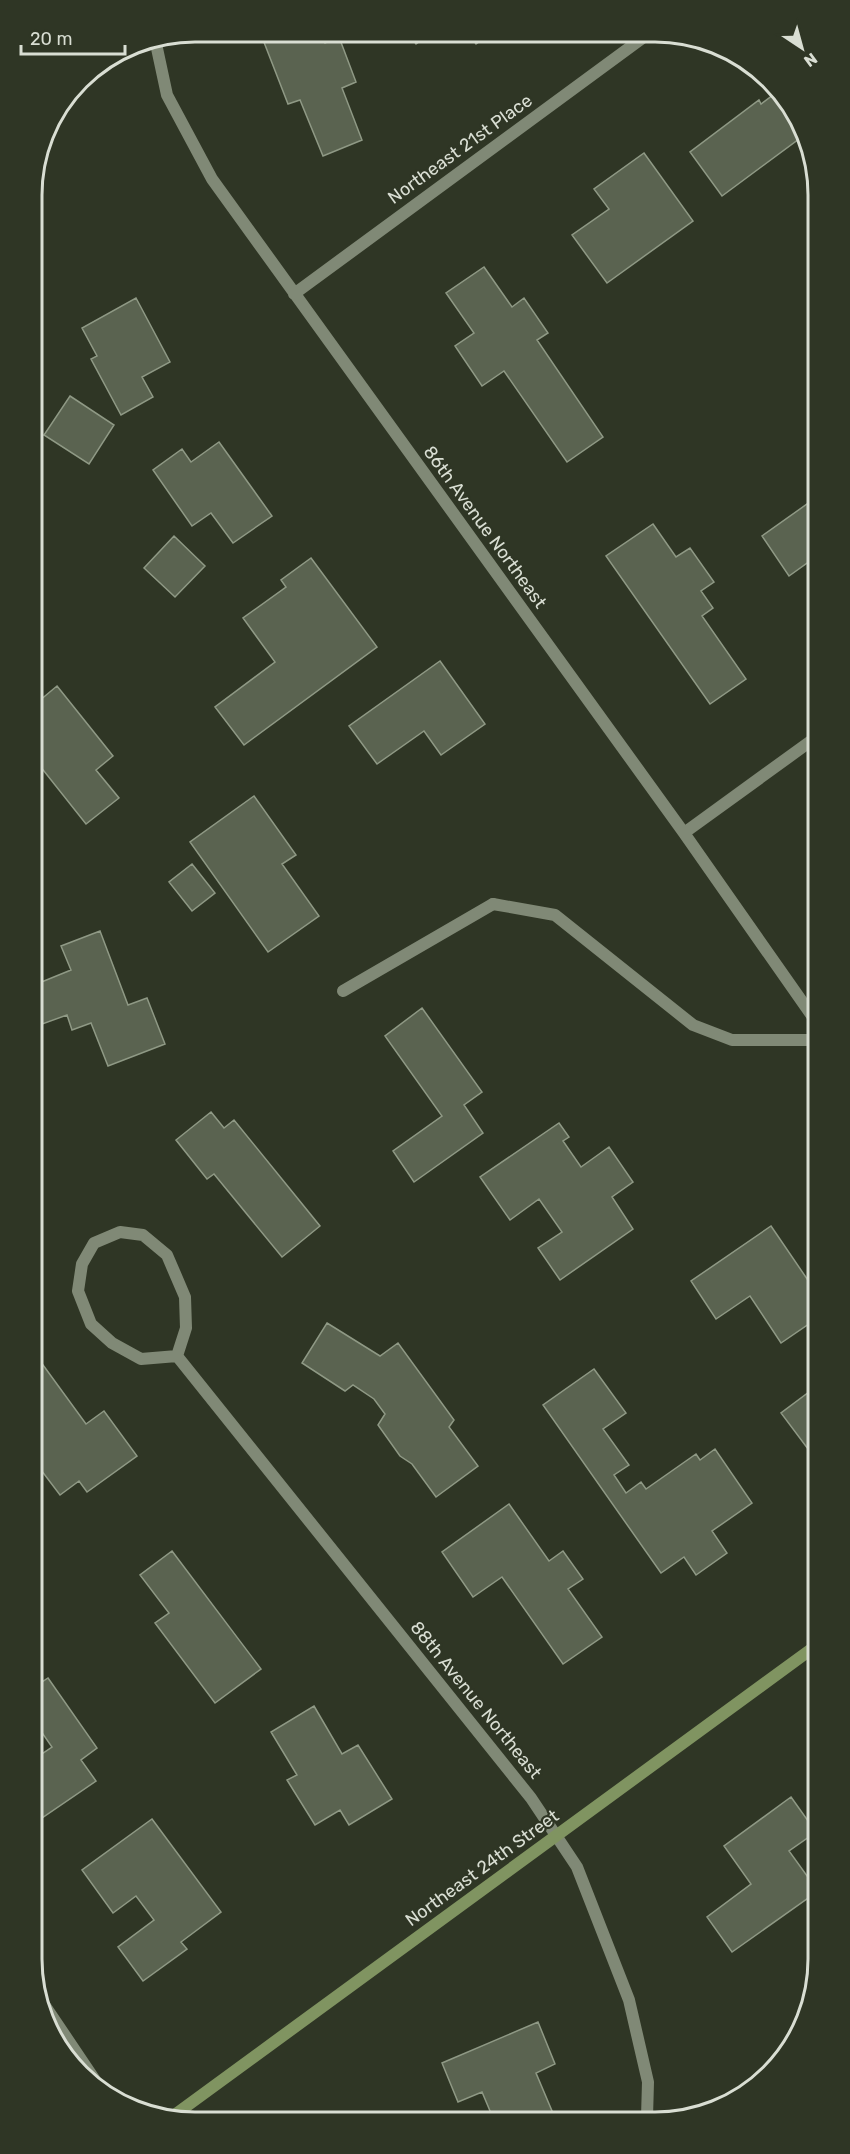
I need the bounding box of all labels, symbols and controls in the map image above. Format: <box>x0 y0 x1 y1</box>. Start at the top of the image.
scale bar <box>21 18 124 56</box>
north arrow <box>772 18 832 78</box>
text: 20 m <box>30 28 72 50</box>
text: N <box>800 49 821 71</box>
street label: Northeast 21st Place <box>384 89 536 209</box>
street label: 86th Avenue Northeast <box>419 441 551 613</box>
street label: 88th Avenue Northeast <box>406 1617 546 1783</box>
street label: Northeast 24th Street <box>401 1805 563 1931</box>

